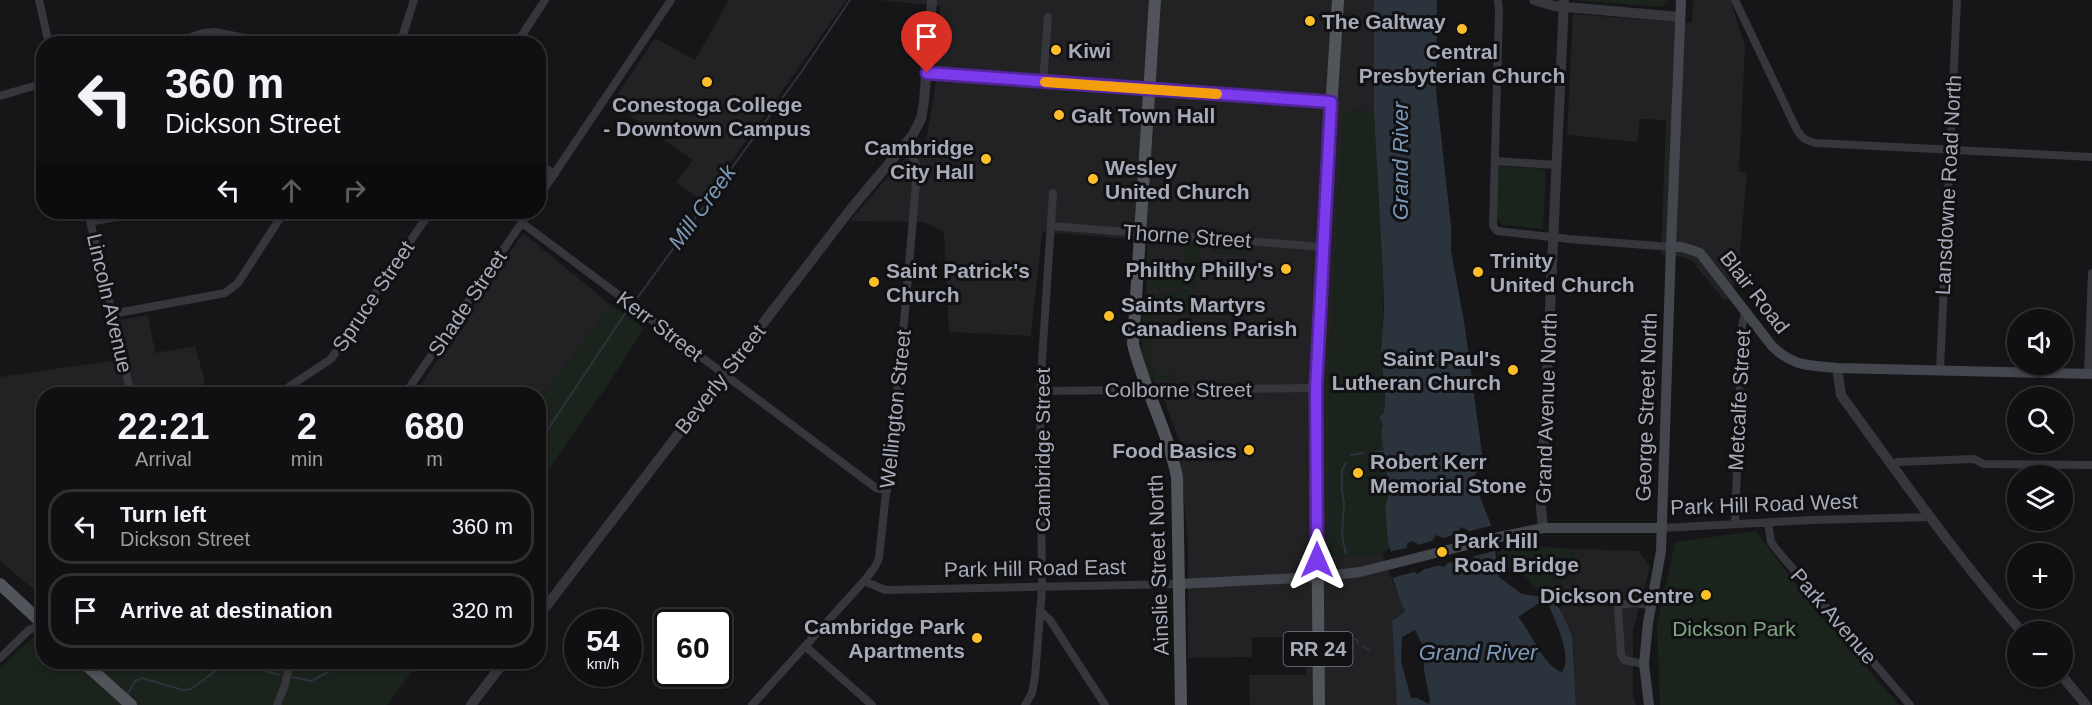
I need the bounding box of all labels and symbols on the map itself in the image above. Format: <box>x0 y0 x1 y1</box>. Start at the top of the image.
place label: The Galtway <box>1322 10 1446 33</box>
pin <box>901 11 952 73</box>
marker: The Galtway <box>1303 14 1317 28</box>
marker: Central Presbyterian Church <box>1455 22 1469 36</box>
place label: Kiwi <box>1068 39 1111 62</box>
place label: Central Presbyterian Church <box>1359 40 1565 87</box>
marker: Kiwi <box>1049 43 1063 57</box>
street label: Lansdowne Road North <box>1931 74 1965 296</box>
marker: Conestoga College - Downtown Campus <box>700 75 714 89</box>
place label: Conestoga College - Downtown Campus <box>603 93 811 140</box>
water label: Grand River <box>1388 100 1413 220</box>
place label: Galt Town Hall <box>1071 104 1215 127</box>
marker: Galt Town Hall <box>1052 108 1066 122</box>
place label: Cambridge City Hall <box>864 136 974 183</box>
marker: Cambridge City Hall <box>979 152 993 166</box>
place label: Wesley United Church <box>1105 156 1250 203</box>
water label: Mill Creek <box>663 159 741 254</box>
marker: Wesley United Church <box>1086 172 1100 186</box>
street label: Thorne Street <box>1122 220 1252 252</box>
street label: Lincoln Avenue <box>83 231 137 375</box>
street label: Spruce Street <box>328 236 419 356</box>
street label: Shade Street <box>423 246 511 360</box>
street label: Blair Road <box>1716 246 1794 338</box>
place label: Trinity United Church <box>1490 249 1635 296</box>
place label: Philthy Philly's <box>1125 258 1274 281</box>
place label: Saint Patrick's Church <box>886 259 1030 306</box>
marker: Philthy Philly's <box>1279 262 1293 276</box>
marker: Trinity United Church <box>1471 265 1485 279</box>
marker: Saint Patrick's Church <box>867 275 881 289</box>
street label: Kerr Street <box>613 286 708 366</box>
place label: Saints Martyrs Canadiens Parish <box>1121 293 1297 340</box>
marker: Saints Martyrs Canadiens Parish <box>1102 309 1116 323</box>
street label: Grand Avenue North <box>1531 312 1561 504</box>
street label: George Street North <box>1631 312 1661 502</box>
street label: Beverly Street <box>670 320 770 438</box>
street label: Wellington Street <box>875 328 915 490</box>
street label: Metcalfe Street <box>1724 329 1754 471</box>
place label: Saint Paul's Lutheran Church <box>1332 347 1501 394</box>
marker: Saint Paul's Lutheran Church <box>1506 363 1520 377</box>
street label: Cambridge Street <box>1031 368 1054 532</box>
street label: Colborne Street <box>1104 378 1252 401</box>
place label: Food Basics <box>1112 439 1237 462</box>
marker: Food Basics <box>1242 443 1256 457</box>
place label: Robert Kerr Memorial Stone <box>1370 450 1526 497</box>
marker: Robert Kerr Memorial Stone <box>1351 466 1365 480</box>
street label: Ainslie Street North <box>1143 474 1173 656</box>
street label: Park Hill Road West <box>1670 489 1858 519</box>
position arrow <box>1285 528 1349 592</box>
place label: Park Hill Road Bridge <box>1454 529 1579 576</box>
marker: Park Hill Road Bridge <box>1435 545 1449 559</box>
street label: Park Hill Road East <box>944 555 1126 581</box>
street label: Park Avenue <box>1786 564 1882 668</box>
place label: Dickson Centre <box>1540 584 1694 607</box>
marker: Dickson Centre <box>1699 588 1713 602</box>
speed limit sign: 60 <box>654 609 732 687</box>
place label: Cambridge Park Apartments <box>804 615 965 662</box>
park label: Dickson Park <box>1672 617 1796 640</box>
marker: Cambridge Park Apartments <box>970 631 984 645</box>
road number: RR 24 <box>1284 632 1352 666</box>
water label: Grand River <box>1419 640 1539 665</box>

